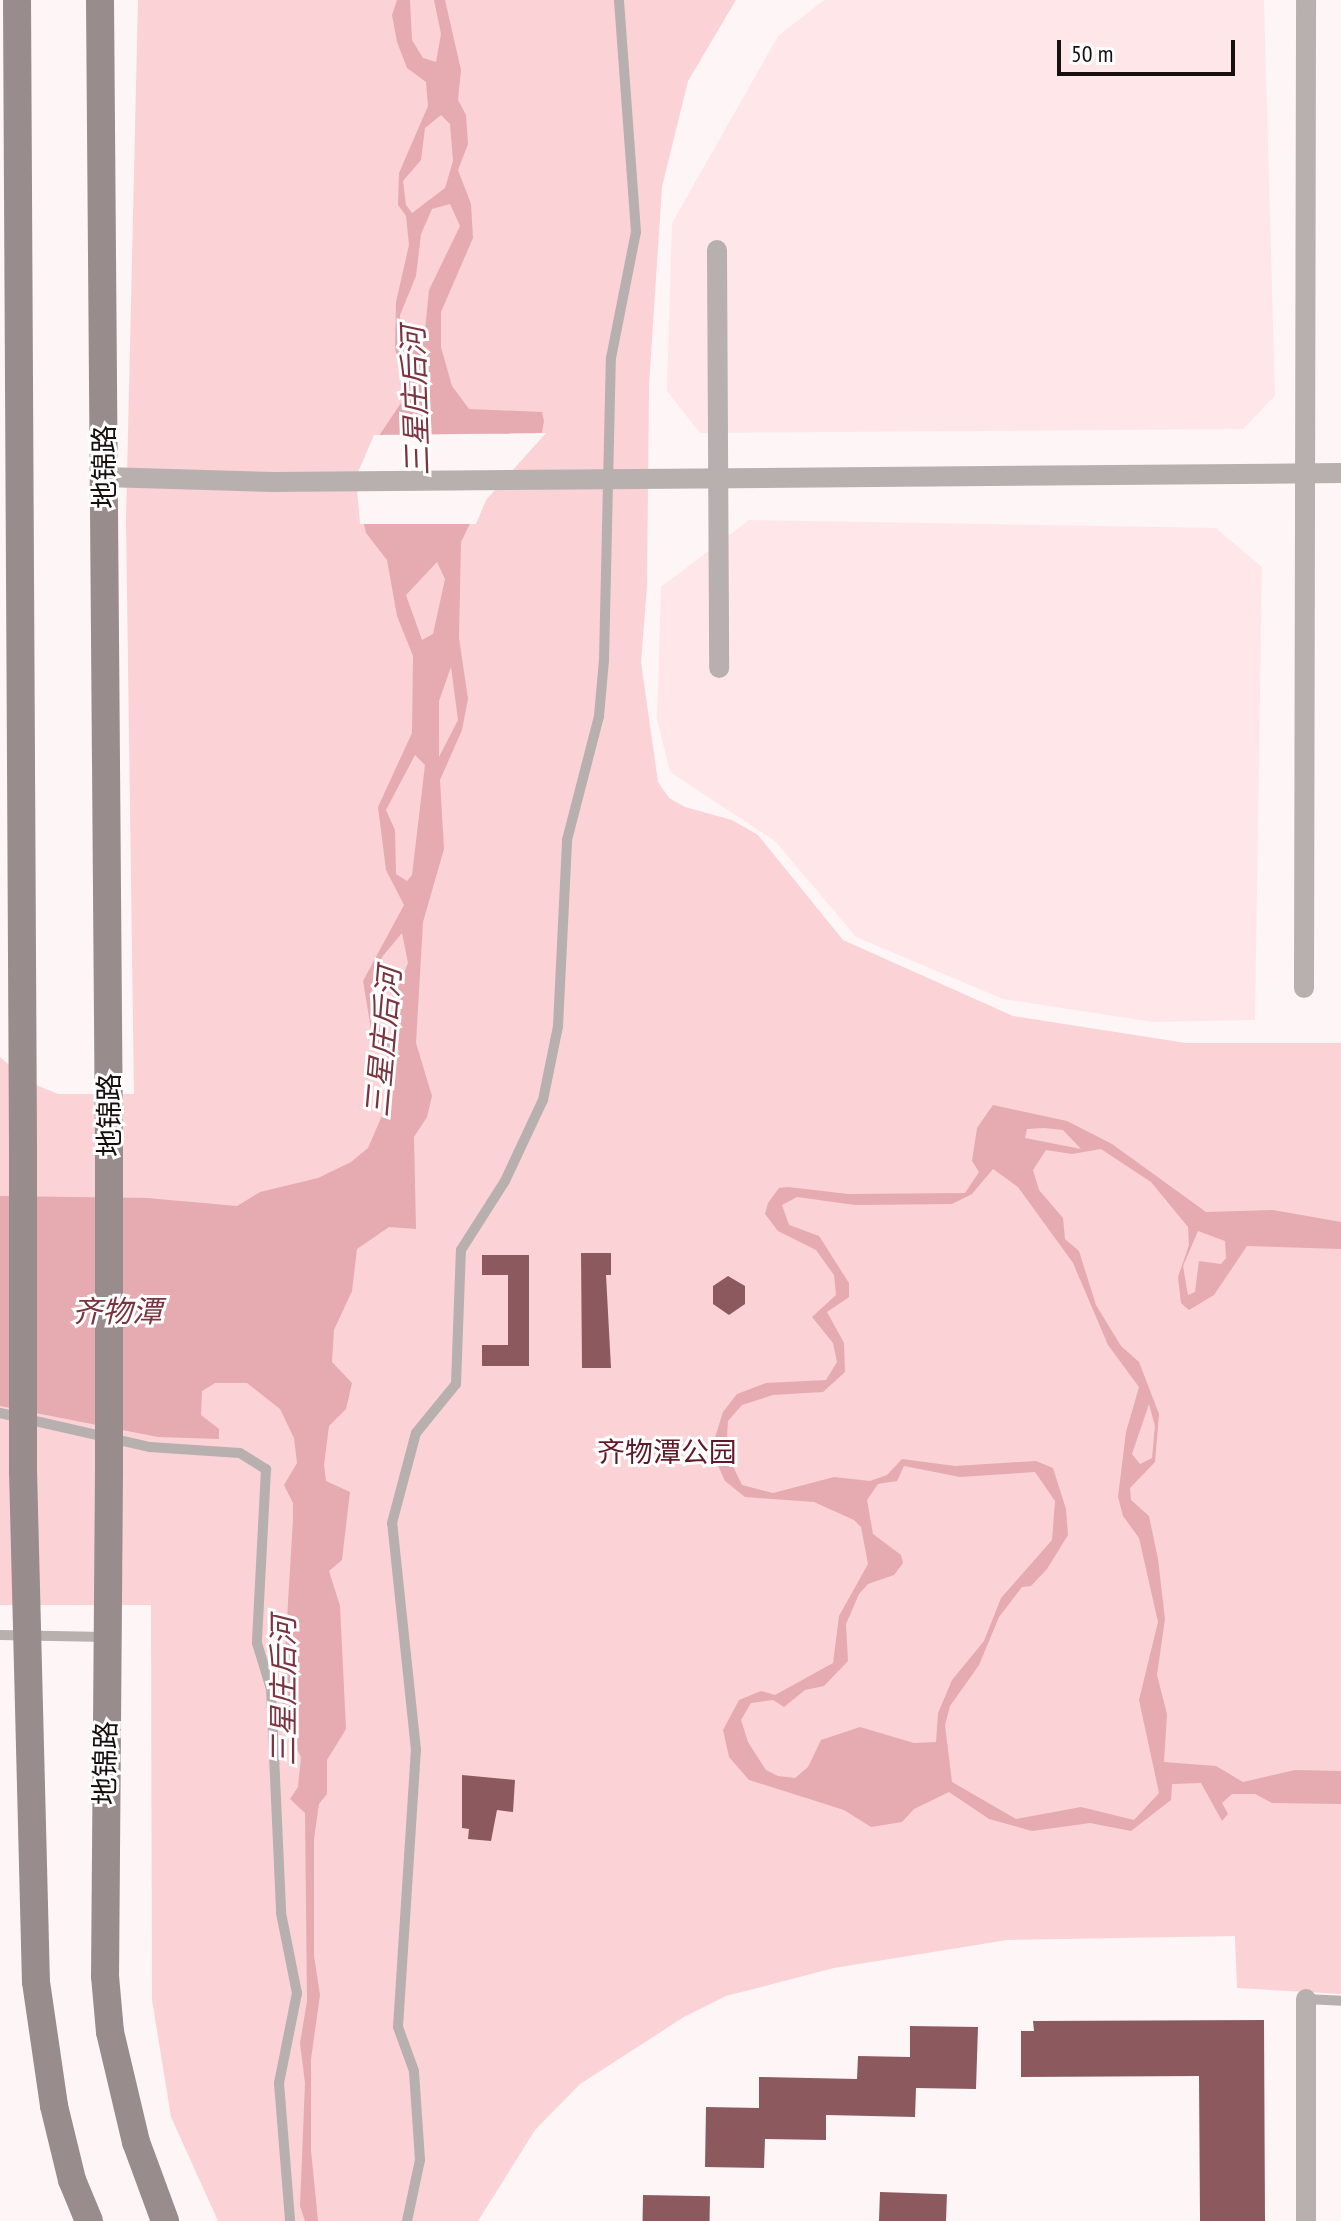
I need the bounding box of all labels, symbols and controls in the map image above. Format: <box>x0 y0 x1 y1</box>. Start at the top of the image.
scale bar <box>1061 24 1239 74</box>
text: 50 m <box>1071 38 1113 69</box>
water label: 三星庄后河 <box>394 325 436 477</box>
street label: 地锦路 <box>87 425 121 509</box>
water label: 三星庄后河 <box>359 966 407 1118</box>
street label: 地锦路 <box>92 1073 126 1157</box>
water label: 齐物潭 <box>72 1293 162 1329</box>
park label: 齐物潭公园 <box>597 1435 737 1469</box>
water label: 三星庄后河 <box>265 1616 301 1766</box>
street label: 地锦路 <box>87 1721 123 1805</box>

